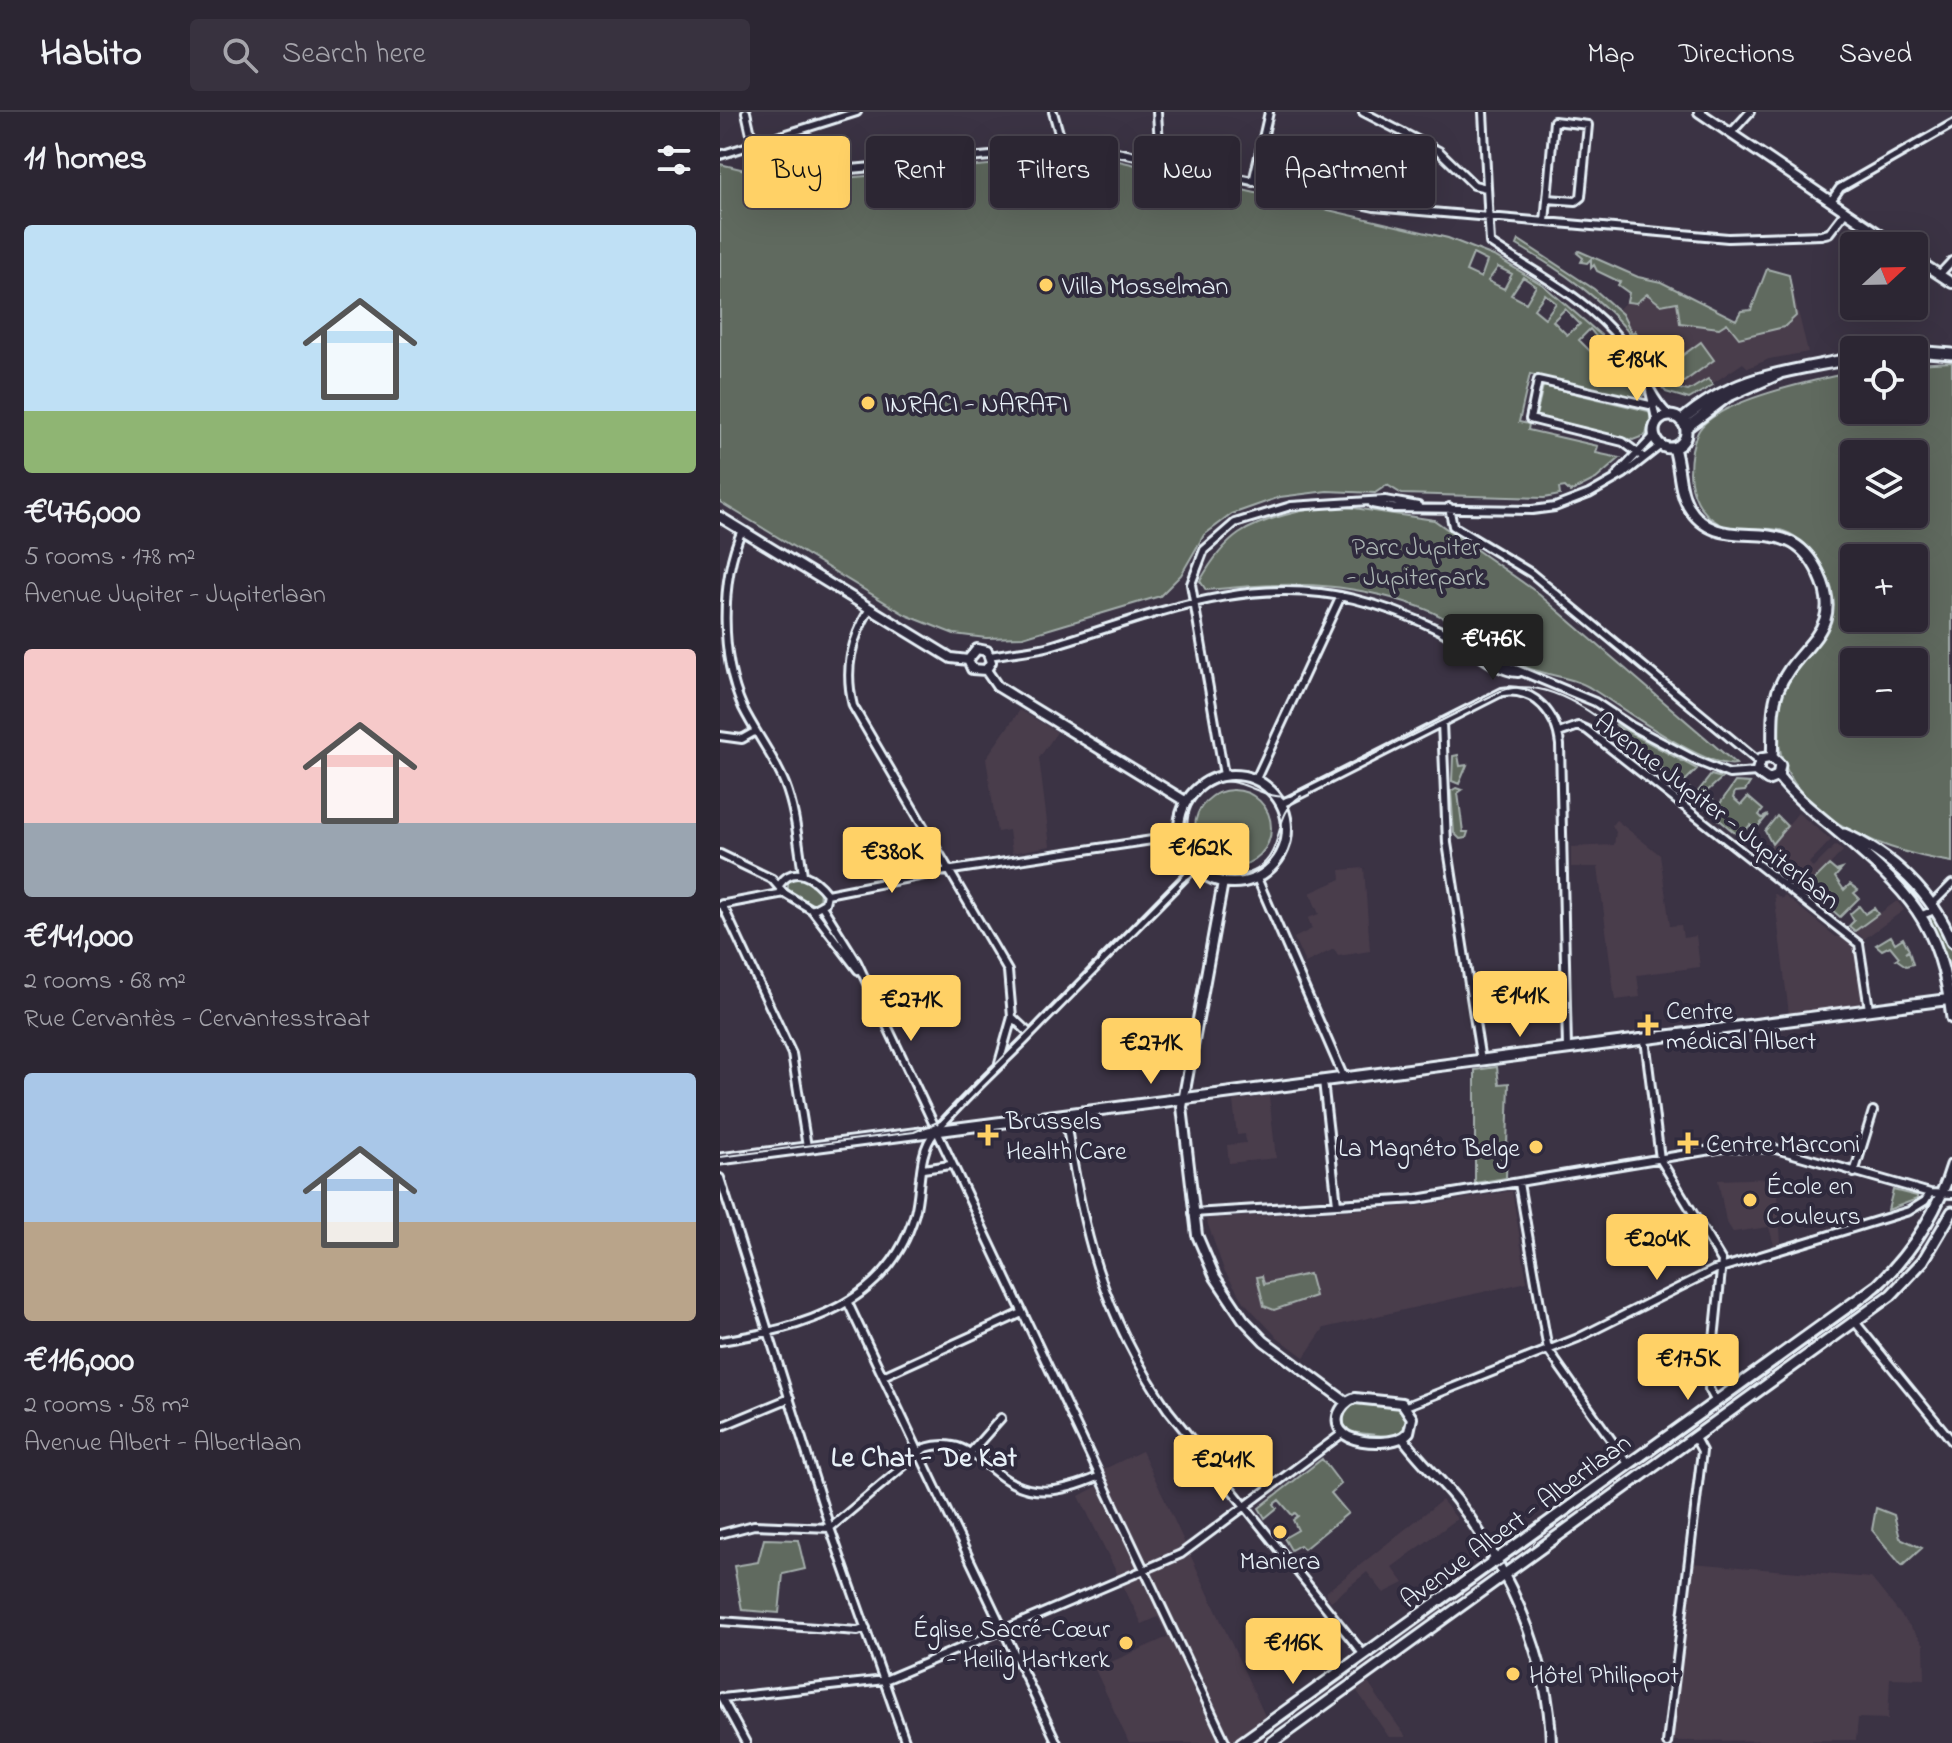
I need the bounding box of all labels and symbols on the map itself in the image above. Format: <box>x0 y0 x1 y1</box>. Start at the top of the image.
north arrow <box>1840 232 1928 320</box>
place label: Villa Mosselman <box>1061 269 1228 307</box>
marker: Villa Mosselman <box>1037 276 1055 294</box>
pin: €184K <box>1581 335 1693 403</box>
place label: INRACI - NARAFI <box>884 387 1068 425</box>
marker: INRACI - NARAFI <box>859 394 877 412</box>
park label: Parc Jupiter - Jupiterpark <box>1347 530 1486 598</box>
pin: €476K <box>1437 614 1549 682</box>
street label: Avenue Jupiter - Jupiterlaan <box>1586 704 1847 920</box>
pin: €162K <box>1144 823 1256 891</box>
pin: €380K <box>836 827 948 895</box>
pin: €141K <box>1464 971 1576 1039</box>
pin: €271K <box>855 975 967 1043</box>
place label: Centre médical Albert <box>1666 994 1816 1062</box>
marker: Centre médical Albert <box>1637 1014 1659 1036</box>
pin: €271K <box>1095 1018 1207 1086</box>
place label: Brussels Health Care <box>1005 1104 1127 1172</box>
marker: Brussels Health Care <box>977 1124 999 1146</box>
place label: Centre Marconi <box>1706 1127 1860 1165</box>
place label: La Magnéto Belge <box>1338 1131 1520 1169</box>
marker: Centre Marconi <box>1677 1132 1699 1154</box>
marker: La Magnéto Belge <box>1527 1138 1545 1156</box>
place label: École en Couleurs <box>1766 1169 1861 1237</box>
marker: École en Couleurs <box>1741 1191 1759 1209</box>
pin: €204K <box>1601 1214 1713 1282</box>
pin: €175K <box>1632 1334 1744 1402</box>
street label: Avenue Albert - Albertlaan <box>1393 1426 1640 1619</box>
pin: €241K <box>1167 1435 1279 1503</box>
district label: Le Chat - De Kat <box>831 1439 1017 1480</box>
marker: Maniera <box>1271 1523 1289 1541</box>
place label: Maniera <box>1239 1544 1321 1582</box>
place label: Église Sacré-Cœur - Heilig Hartkerk <box>913 1612 1111 1680</box>
pin: €116K <box>1237 1618 1349 1686</box>
marker: Église Sacré-Cœur - Heilig Hartkerk <box>1117 1634 1135 1652</box>
place label: Hôtel Philippot <box>1529 1658 1679 1696</box>
marker: Hôtel Philippot <box>1504 1665 1522 1683</box>

